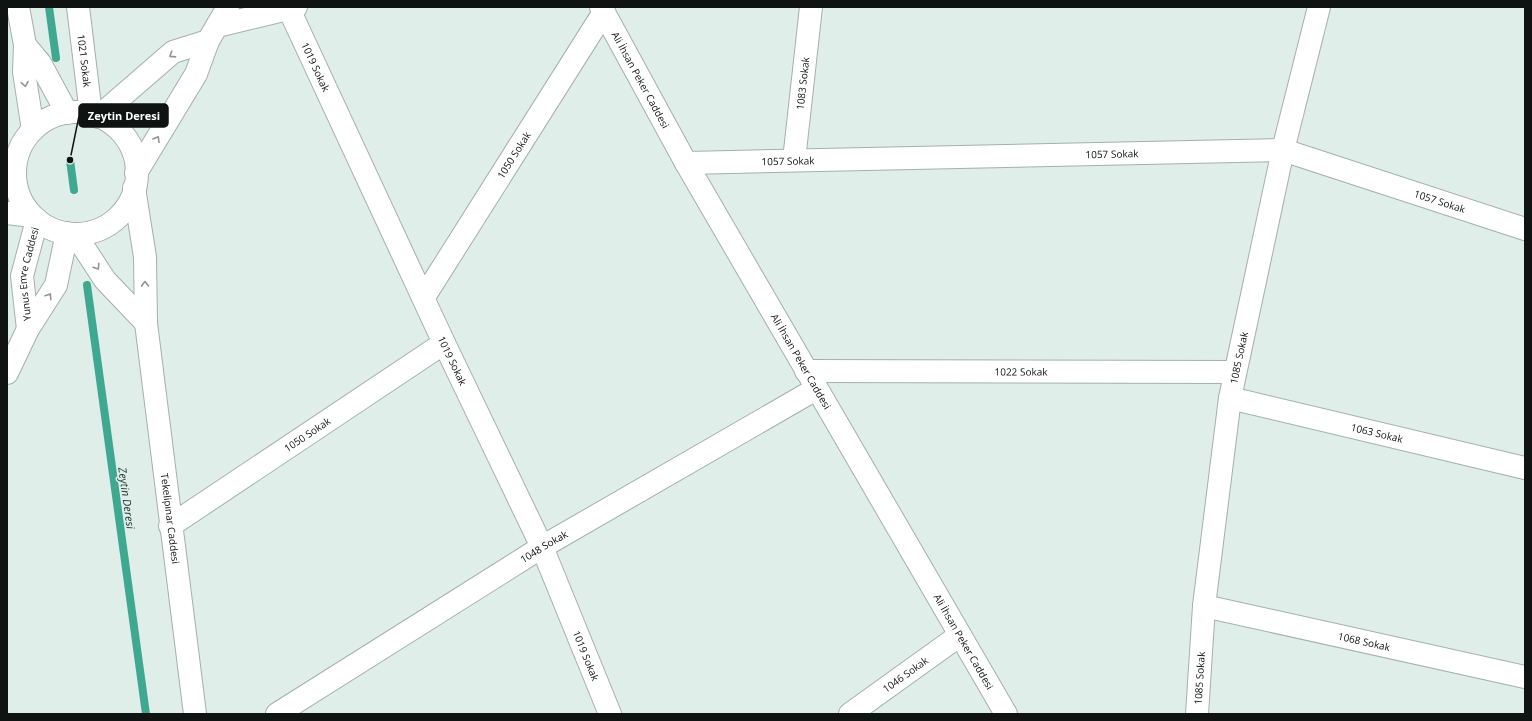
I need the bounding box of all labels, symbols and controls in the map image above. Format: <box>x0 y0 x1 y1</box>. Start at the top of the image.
street label: Ali İhsan Peker Caddesi <box>609 29 673 131</box>
street label: 1021 Sokak <box>74 33 95 89</box>
street label: 1019 Sokak <box>298 40 334 95</box>
one-way arrow <box>169 50 176 57</box>
street label: 1083 Sokak <box>793 56 812 111</box>
one-way arrow <box>20 81 29 87</box>
callout: Zeytin Deresi <box>79 104 168 127</box>
text: Zeytin Deresi <box>88 108 160 123</box>
street label: 1050 Sokak <box>494 128 534 181</box>
one-way arrow <box>152 136 159 143</box>
street label: 1057 Sokak <box>1085 146 1139 161</box>
street label: 1057 Sokak <box>761 153 815 168</box>
street label: 1057 Sokak <box>1412 186 1468 216</box>
street label: Yunus Emre Caddesi <box>15 225 42 322</box>
one-way arrow <box>92 263 99 270</box>
one-way arrow <box>141 281 150 287</box>
one-way arrow <box>44 293 52 300</box>
street label: Ali İhsan Peker Caddesi <box>768 311 834 412</box>
street label: 1085 Sokak <box>1226 330 1251 385</box>
street label: 1019 Sokak <box>435 334 471 388</box>
street label: 1022 Sokak <box>994 364 1048 379</box>
street label: 1050 Sokak <box>281 413 334 455</box>
street label: 1063 Sokak <box>1349 420 1405 446</box>
water label: Zeytin Deresi <box>115 465 139 530</box>
street label: Tekelipınar Caddesi <box>158 472 183 565</box>
street label: 1048 Sokak <box>517 526 571 566</box>
street label: Ali İhsan Peker Caddesi <box>931 591 997 692</box>
street label: 1019 Sokak <box>570 628 603 683</box>
street label: 1068 Sokak <box>1337 629 1392 654</box>
street label: 1085 Sokak <box>1191 650 1208 705</box>
street label: 1046 Sokak <box>880 653 931 696</box>

